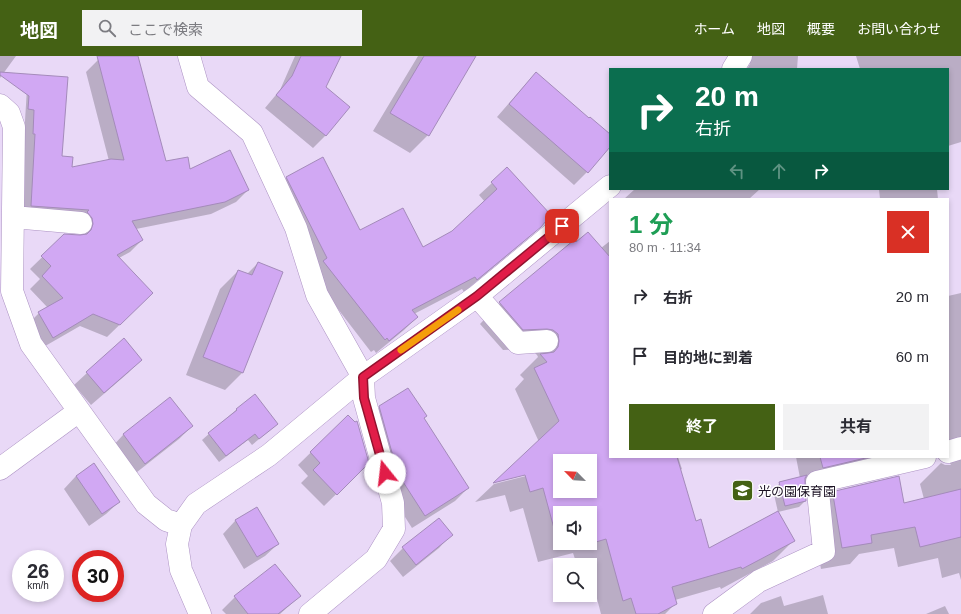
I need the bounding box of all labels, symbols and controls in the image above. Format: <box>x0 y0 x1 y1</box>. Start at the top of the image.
search box <box>82 10 362 46</box>
icon: search <box>96 17 118 39</box>
text: 地図 <box>20 20 58 41</box>
text: ここで検索 <box>128 21 203 38</box>
text: ホーム <box>693 21 735 37</box>
text: 地図 <box>757 21 785 37</box>
text: 概要 <box>807 21 835 37</box>
text: お問い合わせ <box>857 21 941 37</box>
text: 20 m <box>695 81 759 112</box>
icon: right <box>629 84 681 136</box>
text: 右折 <box>695 119 731 139</box>
icon: left <box>726 160 748 182</box>
icon: ahead <box>768 160 790 182</box>
icon: right <box>810 160 832 182</box>
pin <box>545 209 579 243</box>
text: 1 分 <box>629 211 673 238</box>
button: close <box>887 211 929 253</box>
icon: arrive <box>551 215 573 237</box>
text: 80 m · 11:34 <box>629 240 701 255</box>
icon: right <box>629 285 651 307</box>
text: 20 m <box>896 288 929 305</box>
text: 右折 <box>663 289 693 306</box>
icon: arrive <box>629 345 651 367</box>
text: 60 m <box>896 348 929 365</box>
text: 目的地に到着 <box>663 349 753 366</box>
button: 終了 <box>629 404 775 450</box>
button: 共有 <box>783 404 929 450</box>
position arrow <box>364 452 406 494</box>
north arrow <box>553 454 597 498</box>
map controls <box>553 454 597 602</box>
school or university icon: 光の園保育園 <box>730 478 756 504</box>
place label: 光の園保育園 <box>758 484 836 499</box>
button: sound <box>553 506 597 550</box>
speed limit sign: 30 <box>72 550 124 602</box>
button: search <box>553 558 597 602</box>
text: 26 <box>27 560 49 582</box>
text: km/h <box>27 580 49 591</box>

